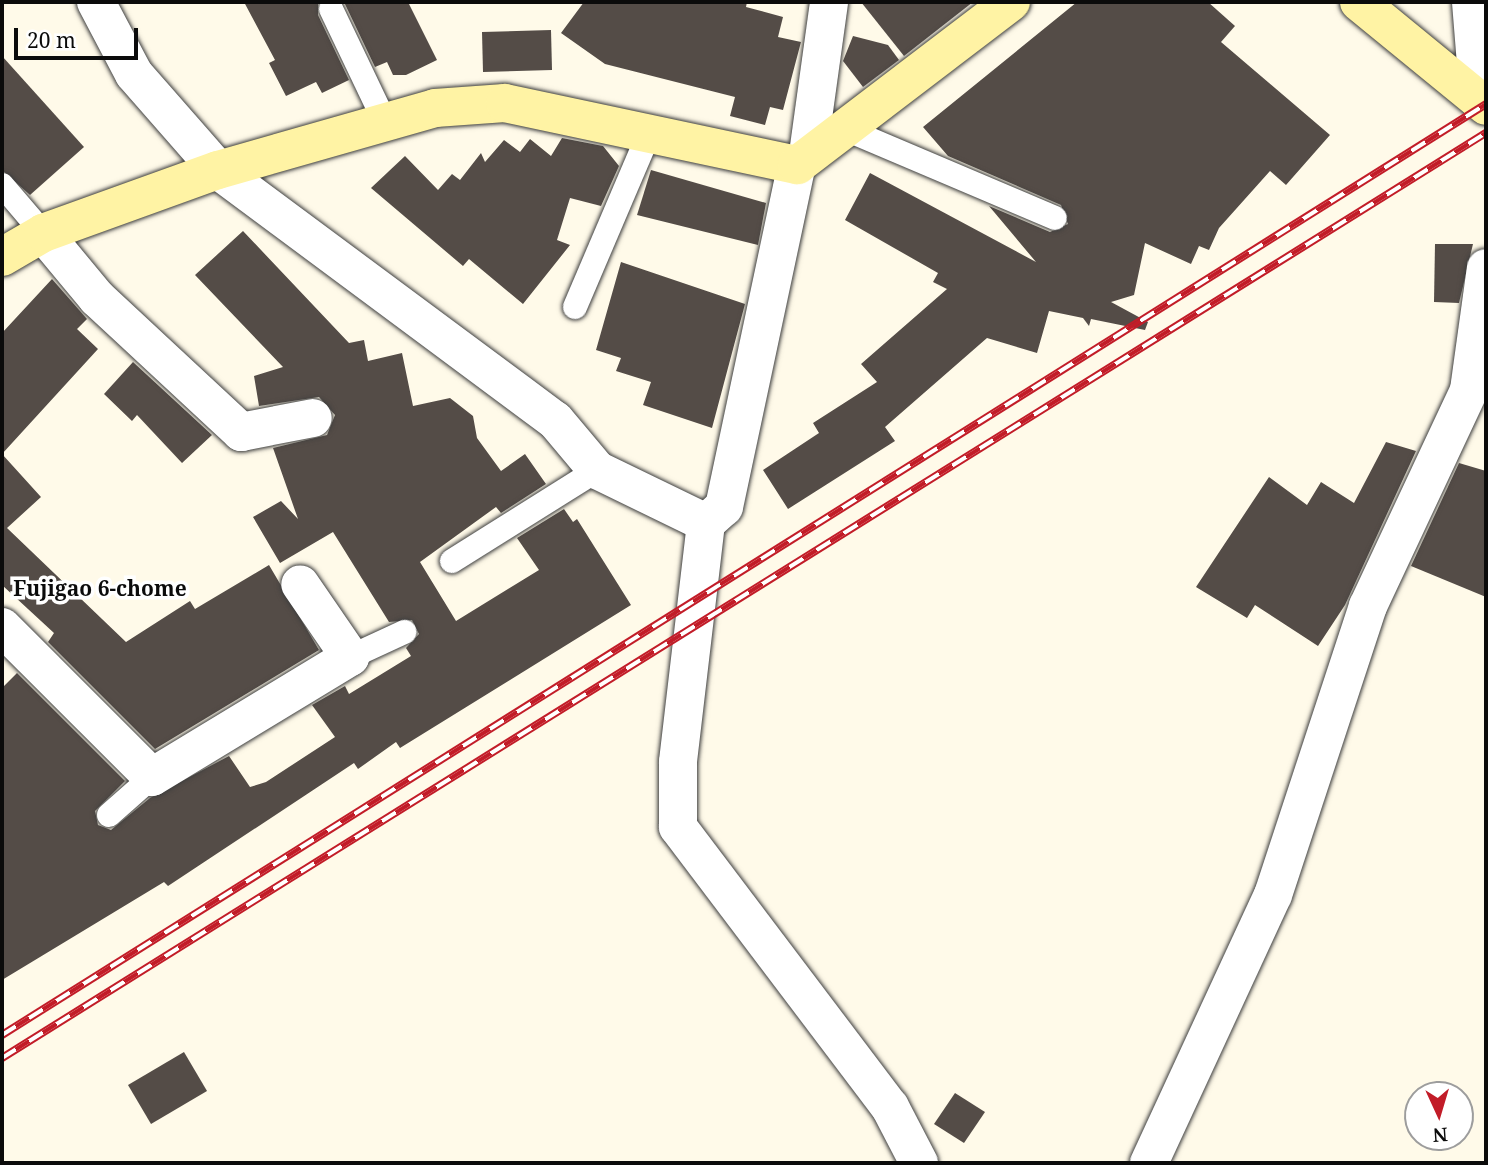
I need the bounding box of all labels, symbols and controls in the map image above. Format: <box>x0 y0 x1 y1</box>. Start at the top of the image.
scale bar <box>18 14 142 58</box>
text: 20 m <box>27 26 76 54</box>
district label: Fujigao 6-chome <box>13 575 187 601</box>
north arrow <box>1404 1081 1474 1151</box>
text: N <box>1432 1121 1449 1148</box>

